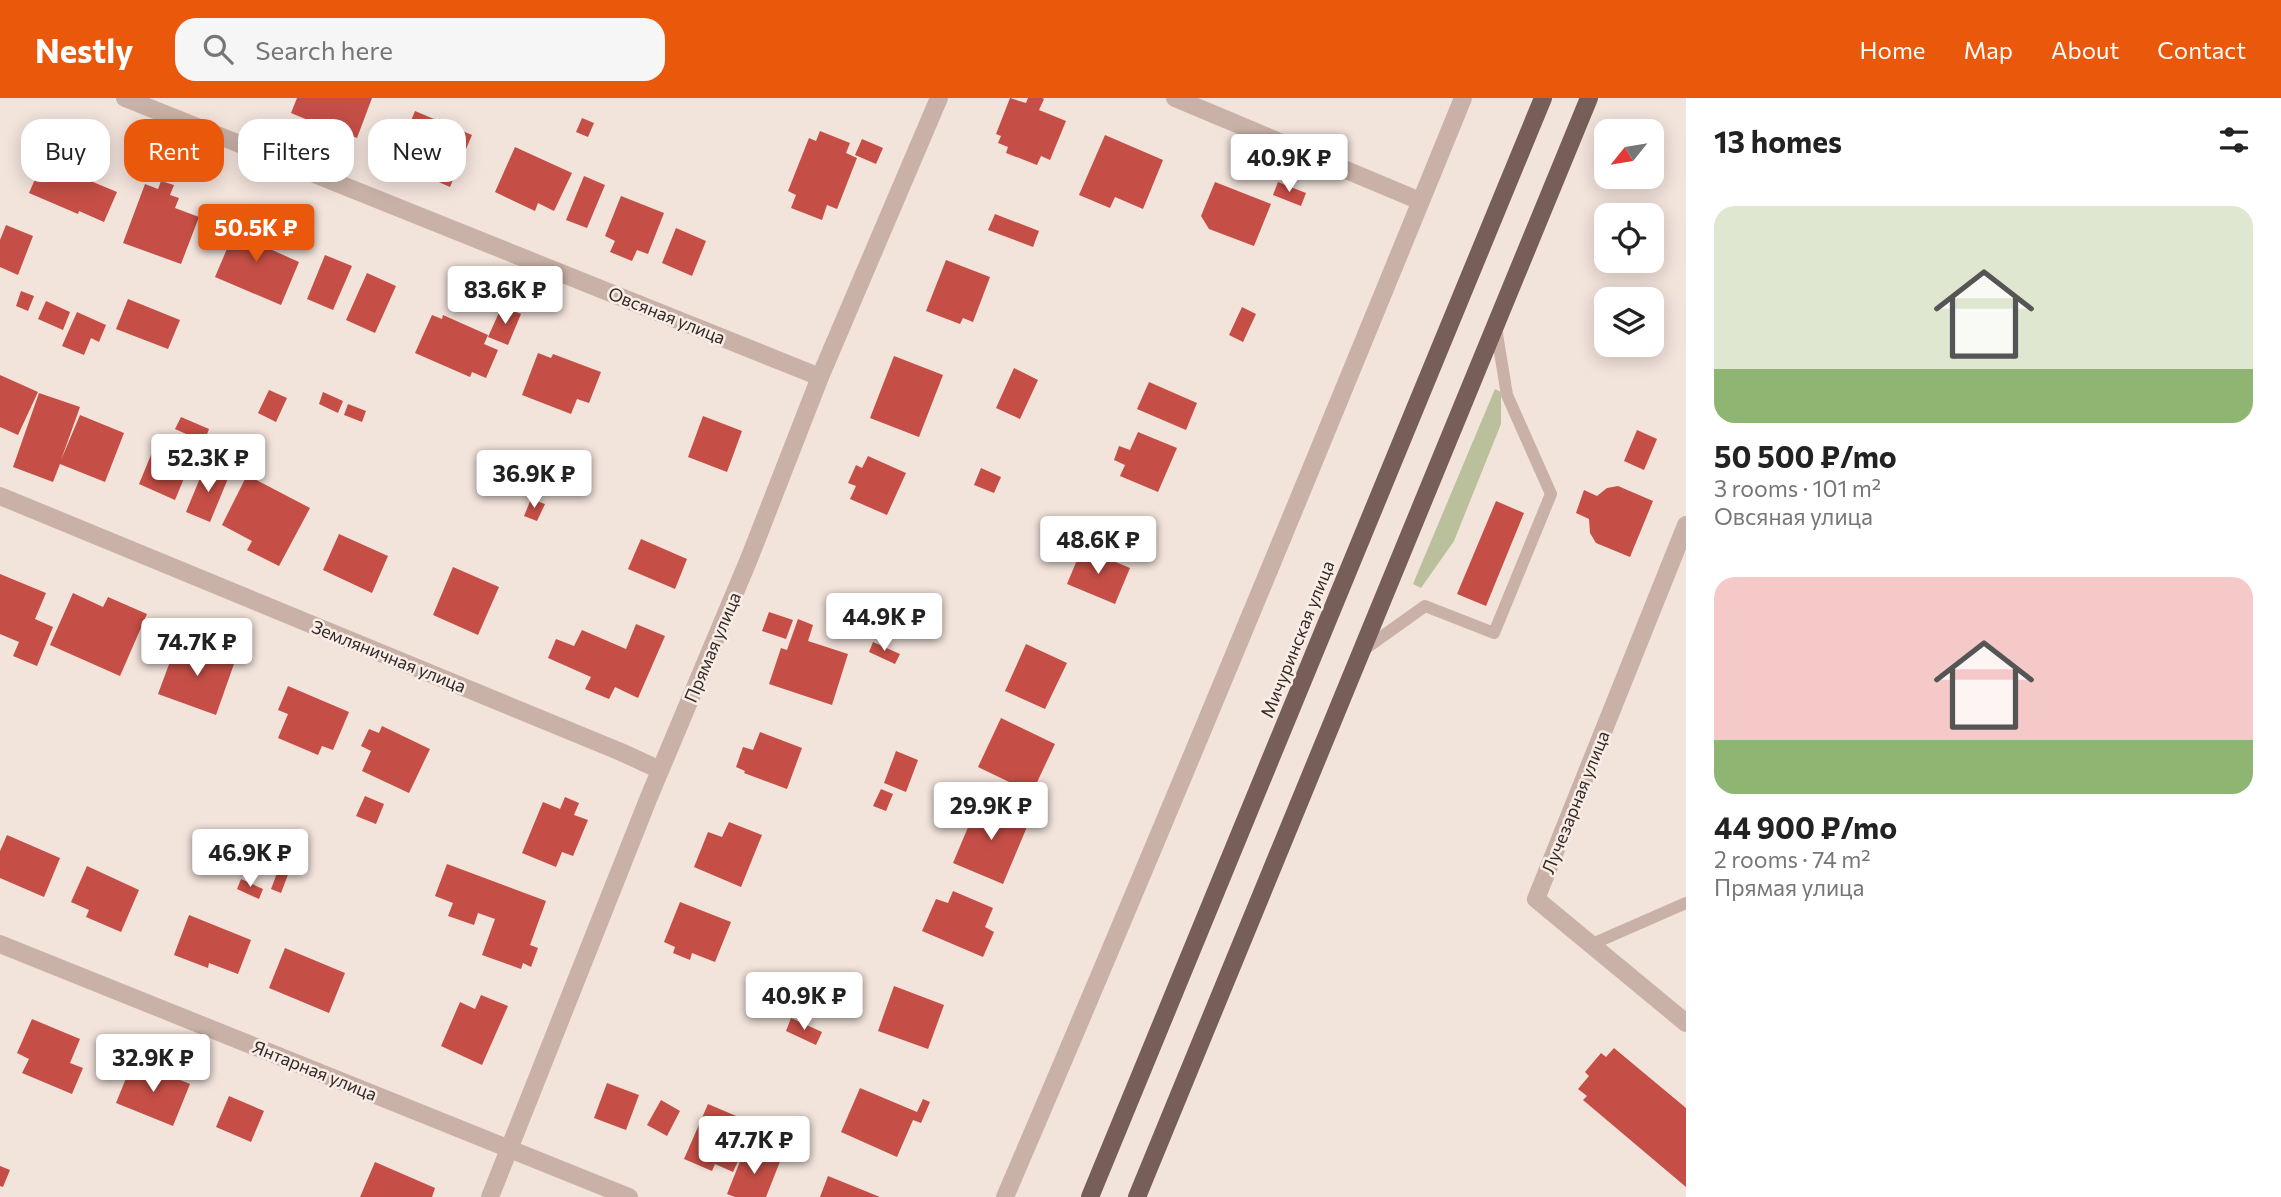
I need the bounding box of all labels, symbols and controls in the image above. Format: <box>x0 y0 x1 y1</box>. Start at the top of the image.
search box <box>175 18 665 81</box>
text: Nestly <box>35 29 133 70</box>
icon: search <box>199 30 237 68</box>
text: Search here <box>255 34 393 65</box>
text: Home <box>1860 35 1926 64</box>
text: Map <box>1964 35 2013 64</box>
text: About <box>2051 35 2119 64</box>
text: Contact <box>2157 35 2246 64</box>
chip: Buy <box>21 119 110 182</box>
chip: Rent <box>124 119 224 182</box>
chip: Filters <box>238 119 354 182</box>
chip: New <box>368 119 466 182</box>
north arrow <box>1594 119 1664 189</box>
map controls <box>1594 119 1664 357</box>
icon: filters <box>2215 121 2253 159</box>
text: 13 homes <box>1714 122 1842 159</box>
pin: 40.9K ₽ <box>1224 134 1354 194</box>
text: 40.9K ₽ <box>1247 143 1331 171</box>
button: locate <box>1594 203 1664 273</box>
pin: 50.5K ₽ <box>191 204 321 264</box>
text: 50.5K ₽ <box>214 213 298 241</box>
icon: home <box>1921 251 2047 377</box>
pin: 83.6K ₽ <box>440 266 570 326</box>
text: 83.6K ₽ <box>464 275 546 303</box>
street label: Овсяная улица <box>605 282 729 348</box>
button: layers <box>1594 287 1664 357</box>
pin: 52.3K ₽ <box>143 434 273 494</box>
text: 50 500 ₽/mo <box>1714 437 1897 474</box>
text: 52.3K ₽ <box>167 443 249 471</box>
pin: 36.9K ₽ <box>469 450 599 510</box>
text: 36.9K ₽ <box>493 459 575 487</box>
text: 3 rooms · 101 m² <box>1714 474 1881 502</box>
text: Овсяная улица <box>1714 502 1873 530</box>
pin: 48.6K ₽ <box>1033 517 1163 576</box>
text: 48.6K ₽ <box>1056 525 1140 553</box>
street label: Мичуринская улица <box>1255 557 1339 721</box>
street label: Прямая улица <box>679 589 745 705</box>
pin: 44.9K ₽ <box>819 594 949 653</box>
text: 44.9K ₽ <box>842 602 926 630</box>
street label: Земляничная улица <box>309 615 469 697</box>
pin: 74.7K ₽ <box>132 618 262 678</box>
icon: home <box>1921 622 2047 748</box>
text: 74.7K ₽ <box>157 627 237 655</box>
street label: Лучезарная улица <box>1536 727 1614 877</box>
pin: 29.9K ₽ <box>926 782 1056 842</box>
text: 29.9K ₽ <box>950 791 1032 819</box>
text: 44 900 ₽/mo <box>1714 808 1897 845</box>
pin: 46.9K ₽ <box>185 830 315 889</box>
text: 46.9K ₽ <box>208 838 292 866</box>
text: 2 rooms · 74 m² <box>1714 845 1870 873</box>
text: Прямая улица <box>1714 873 1864 901</box>
pin: 40.9K ₽ <box>739 972 869 1032</box>
text: 40.9K ₽ <box>762 981 846 1009</box>
pin: 32.9K ₽ <box>88 1034 218 1094</box>
street label: Янтарная улица <box>250 1035 380 1105</box>
text: 32.9K ₽ <box>112 1043 194 1071</box>
pin: 47.7K ₽ <box>689 1116 819 1176</box>
text: 47.7K ₽ <box>715 1125 793 1153</box>

